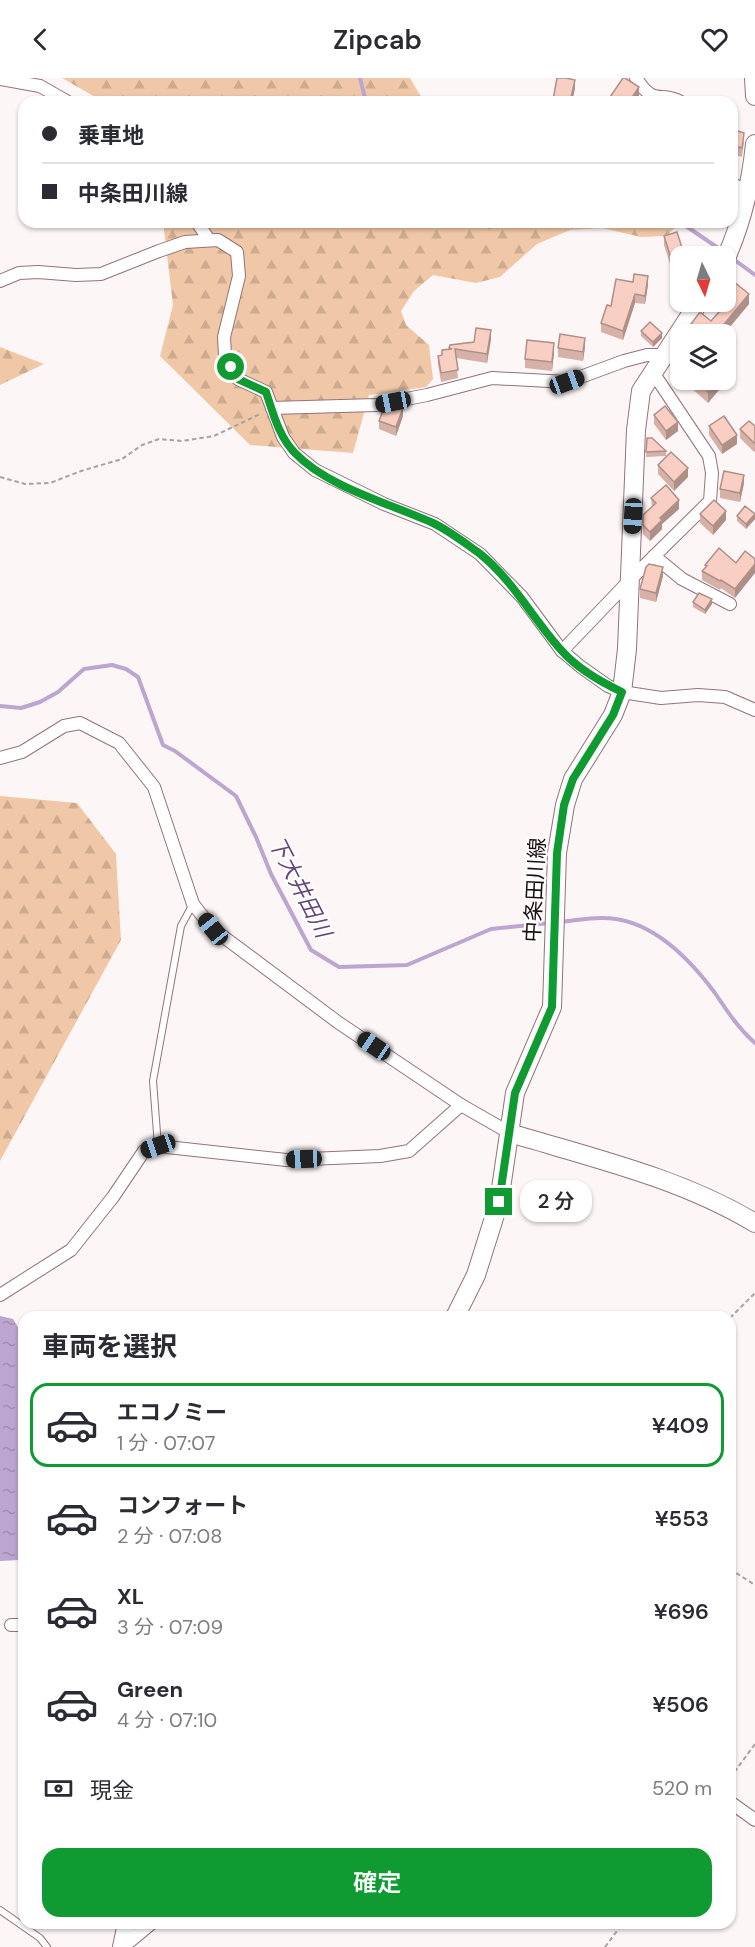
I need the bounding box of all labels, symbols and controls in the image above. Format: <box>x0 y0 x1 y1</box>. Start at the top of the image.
text: Zipcab <box>333 22 422 57</box>
icon: back <box>24 23 57 56</box>
icon: heart <box>698 23 731 56</box>
text: 乗車地 <box>78 121 144 150</box>
text: 中条田川線 <box>78 179 188 208</box>
north arrow <box>670 246 736 312</box>
map controls <box>670 246 736 390</box>
button: layers <box>670 324 736 390</box>
route start <box>217 353 244 380</box>
car <box>547 367 587 397</box>
car <box>374 390 412 414</box>
car <box>623 498 643 534</box>
water label: 下大井田川 <box>262 831 339 944</box>
street label: 中条田川線 <box>518 837 552 943</box>
car <box>195 909 231 949</box>
car <box>354 1028 394 1064</box>
car <box>138 1132 178 1160</box>
car <box>286 1149 322 1169</box>
callout: 2 分 <box>520 1181 592 1223</box>
route end <box>485 1188 512 1215</box>
text: 2 分 <box>538 1188 574 1214</box>
text: 車両を選択 <box>42 1329 177 1364</box>
icon: car <box>45 1398 99 1452</box>
text: エコノミー <box>117 1398 227 1427</box>
text: ¥409 <box>652 1411 709 1440</box>
text: 1 分 · 07:07 <box>117 1430 215 1456</box>
icon: car <box>45 1491 99 1545</box>
text: コンフォート <box>117 1491 248 1520</box>
text: ¥553 <box>655 1504 709 1533</box>
text: 2 分 · 07:08 <box>117 1523 222 1549</box>
text: XL <box>117 1582 144 1611</box>
icon: car <box>45 1584 99 1638</box>
text: ¥696 <box>654 1597 709 1626</box>
text: 3 分 · 07:09 <box>117 1614 223 1640</box>
text: Green <box>117 1675 183 1704</box>
icon: car <box>45 1677 99 1731</box>
text: ¥506 <box>652 1690 709 1719</box>
text: 4 分 · 07:10 <box>117 1707 217 1733</box>
icon: cash <box>42 1772 75 1805</box>
text: 520 m <box>652 1775 712 1801</box>
text: 現金 <box>90 1776 134 1805</box>
button: 確定 <box>42 1848 712 1917</box>

